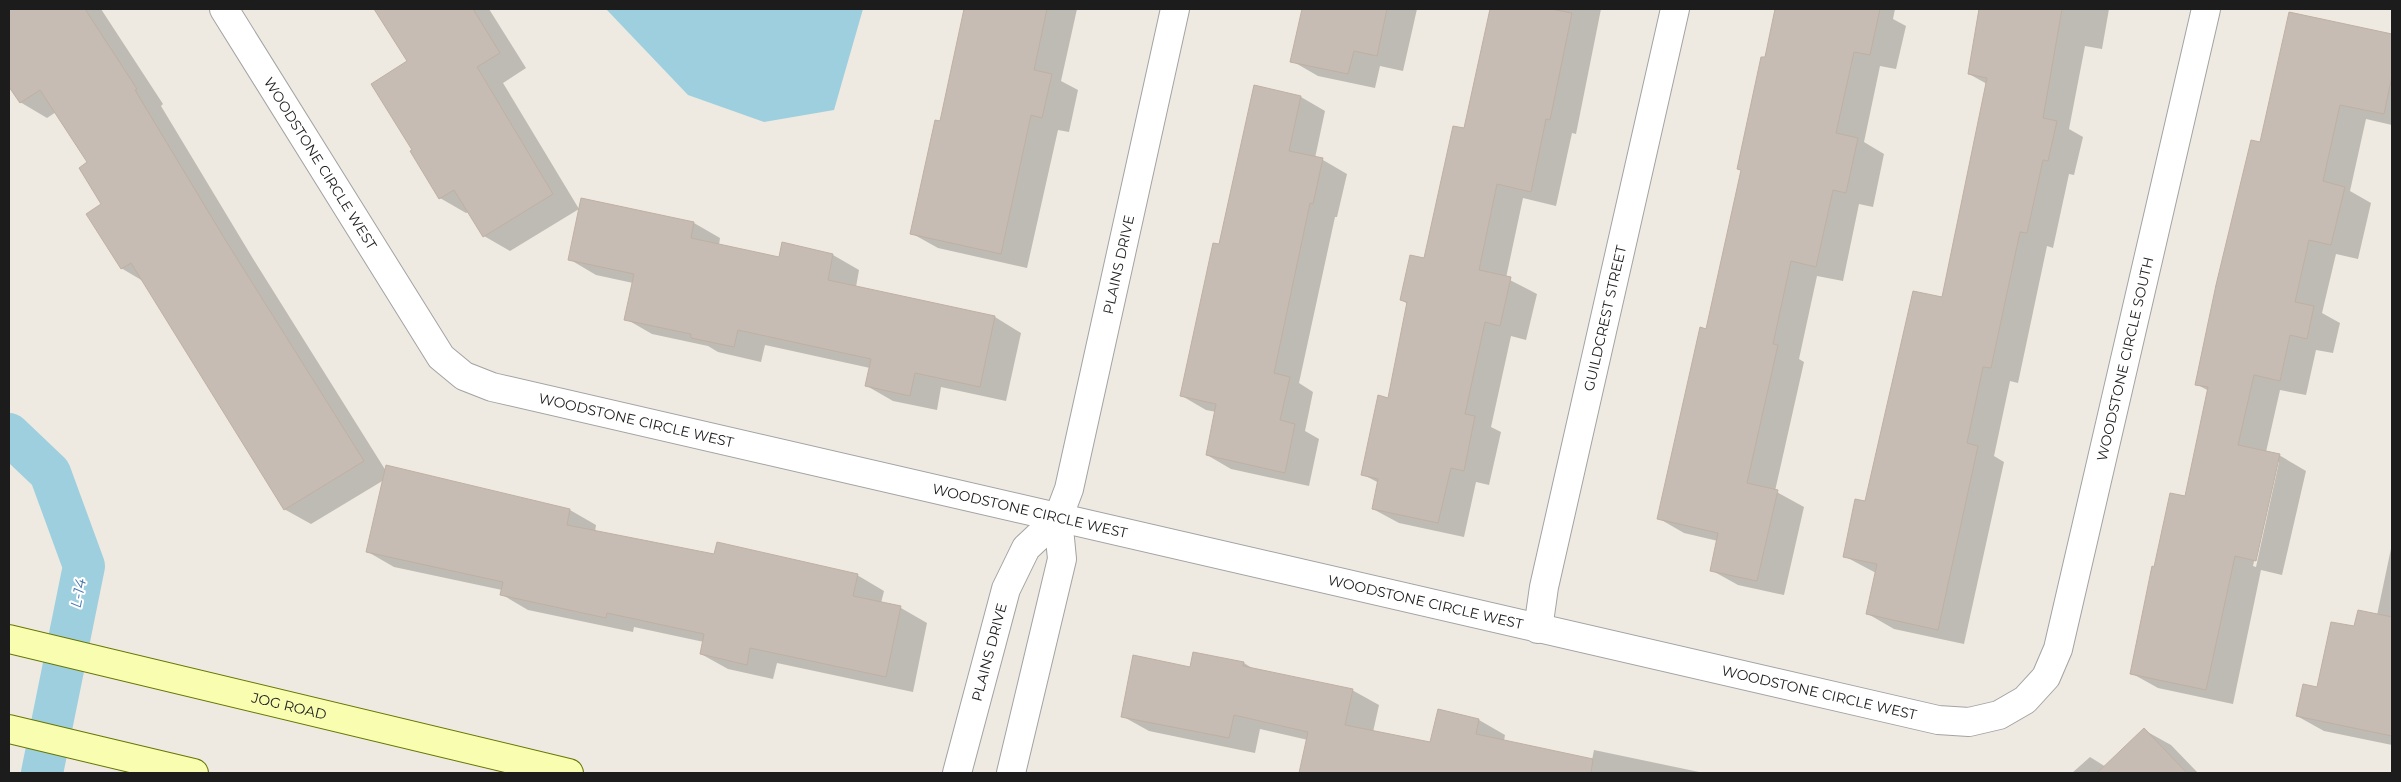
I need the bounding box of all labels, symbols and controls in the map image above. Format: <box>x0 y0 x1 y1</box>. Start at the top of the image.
street label: WOODSTONE CIRCLE WEST <box>260 74 381 253</box>
street label: PLAINS DRIVE <box>1099 213 1138 316</box>
street label: GUILDCREST STREET <box>1580 244 1630 393</box>
street label: WOODSTONE CIRCLE SOUTH <box>2093 255 2157 463</box>
street label: WOODSTONE CIRCLE WEST <box>537 389 736 451</box>
street label: WOODSTONE CIRCLE WEST <box>931 480 1129 542</box>
street label: WOODSTONE CIRCLE WEST <box>1326 571 1525 633</box>
water label: L-14 <box>66 577 90 609</box>
street label: PLAINS DRIVE <box>967 601 1011 703</box>
street label: WOODSTONE CIRCLE WEST <box>1720 661 1919 724</box>
street label: JOG ROAD <box>249 688 328 724</box>

